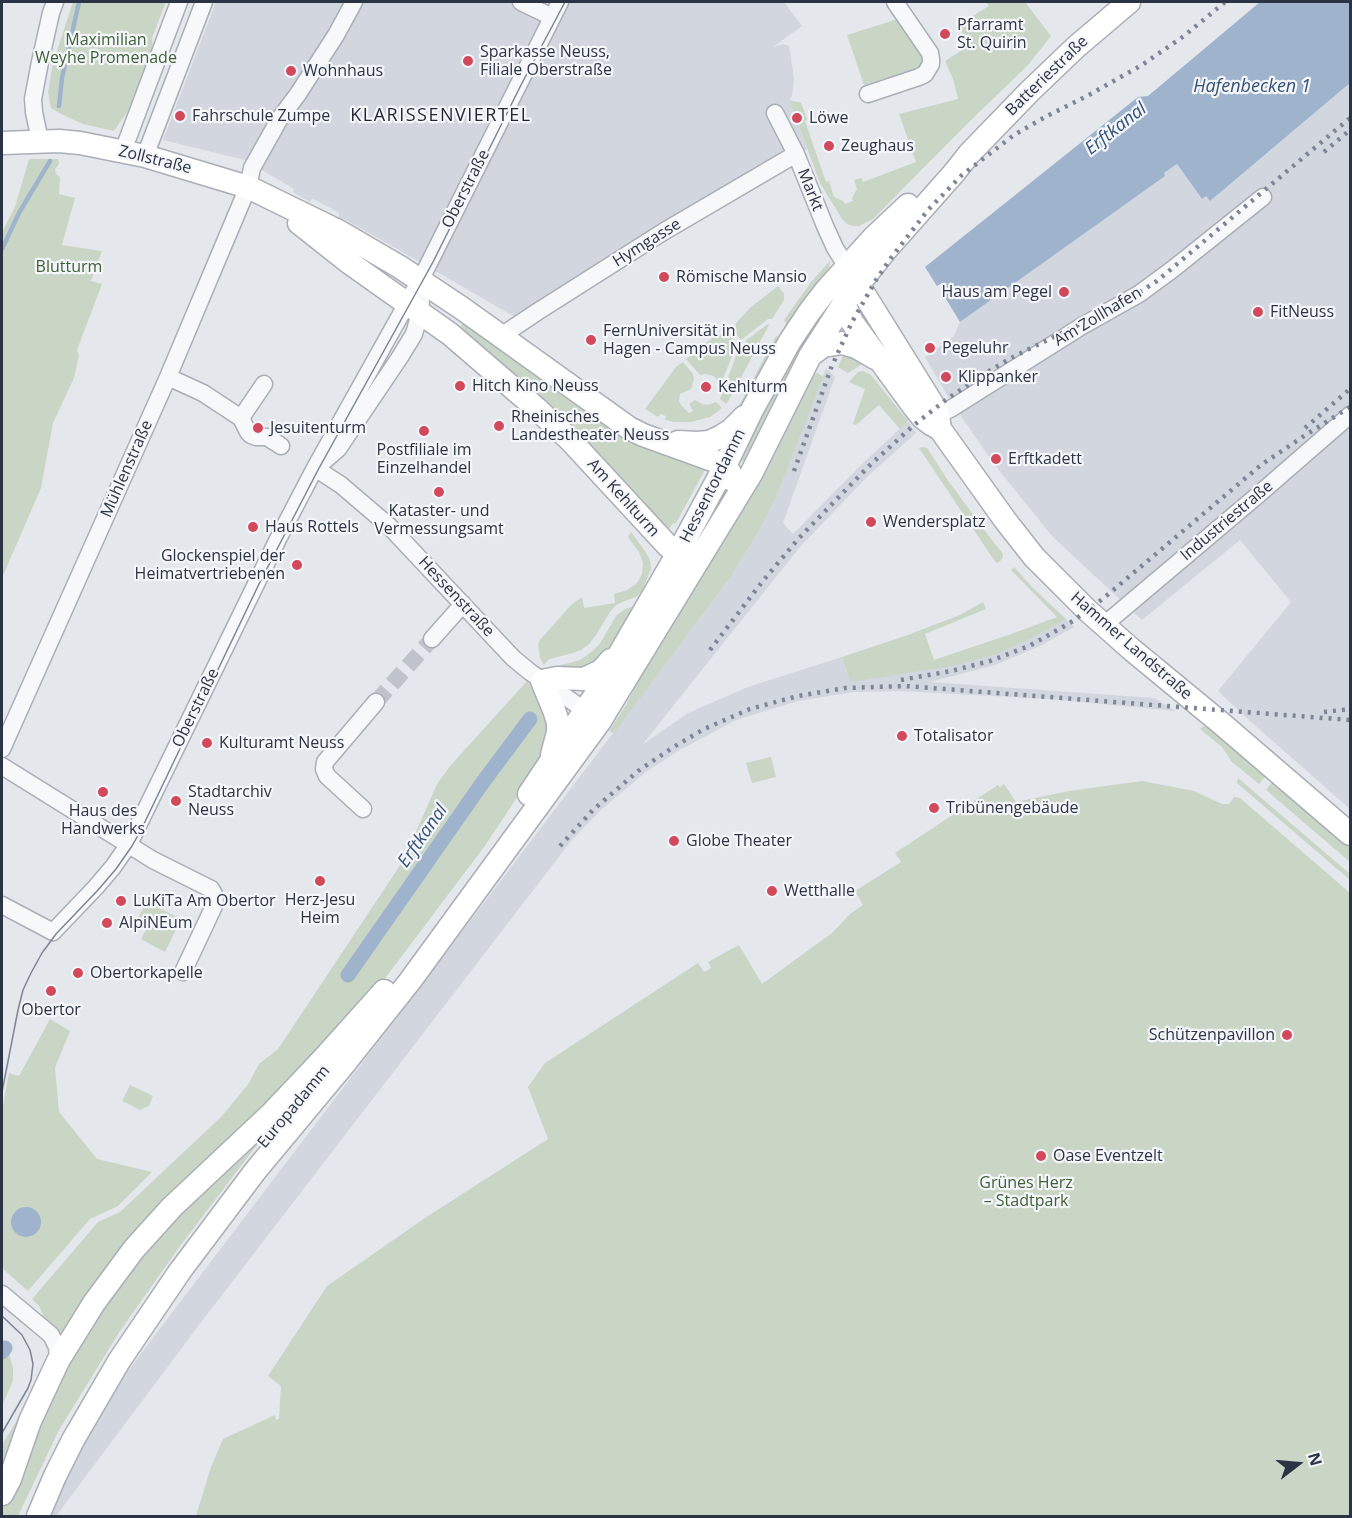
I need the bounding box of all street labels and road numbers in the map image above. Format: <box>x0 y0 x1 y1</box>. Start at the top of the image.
street label: Batteriestraße <box>1002 32 1092 120</box>
street label: Zollstraße <box>117 142 193 178</box>
street label: Oberstraße <box>438 147 494 231</box>
street label: Markt <box>793 166 827 214</box>
street label: Hymgasse <box>610 215 684 271</box>
street label: Am Zollhafen <box>1051 283 1145 351</box>
street label: Mühlenstraße <box>97 417 157 521</box>
street label: Hessentordamm <box>676 426 750 546</box>
street label: Am Kehlturm <box>583 455 663 541</box>
street label: Industriestraße <box>1177 477 1277 565</box>
street label: Hessenstraße <box>414 553 498 641</box>
street label: Hammer Landstraße <box>1066 588 1196 704</box>
street label: Oberstraße <box>169 665 223 751</box>
street label: Europadamm <box>254 1062 334 1152</box>

